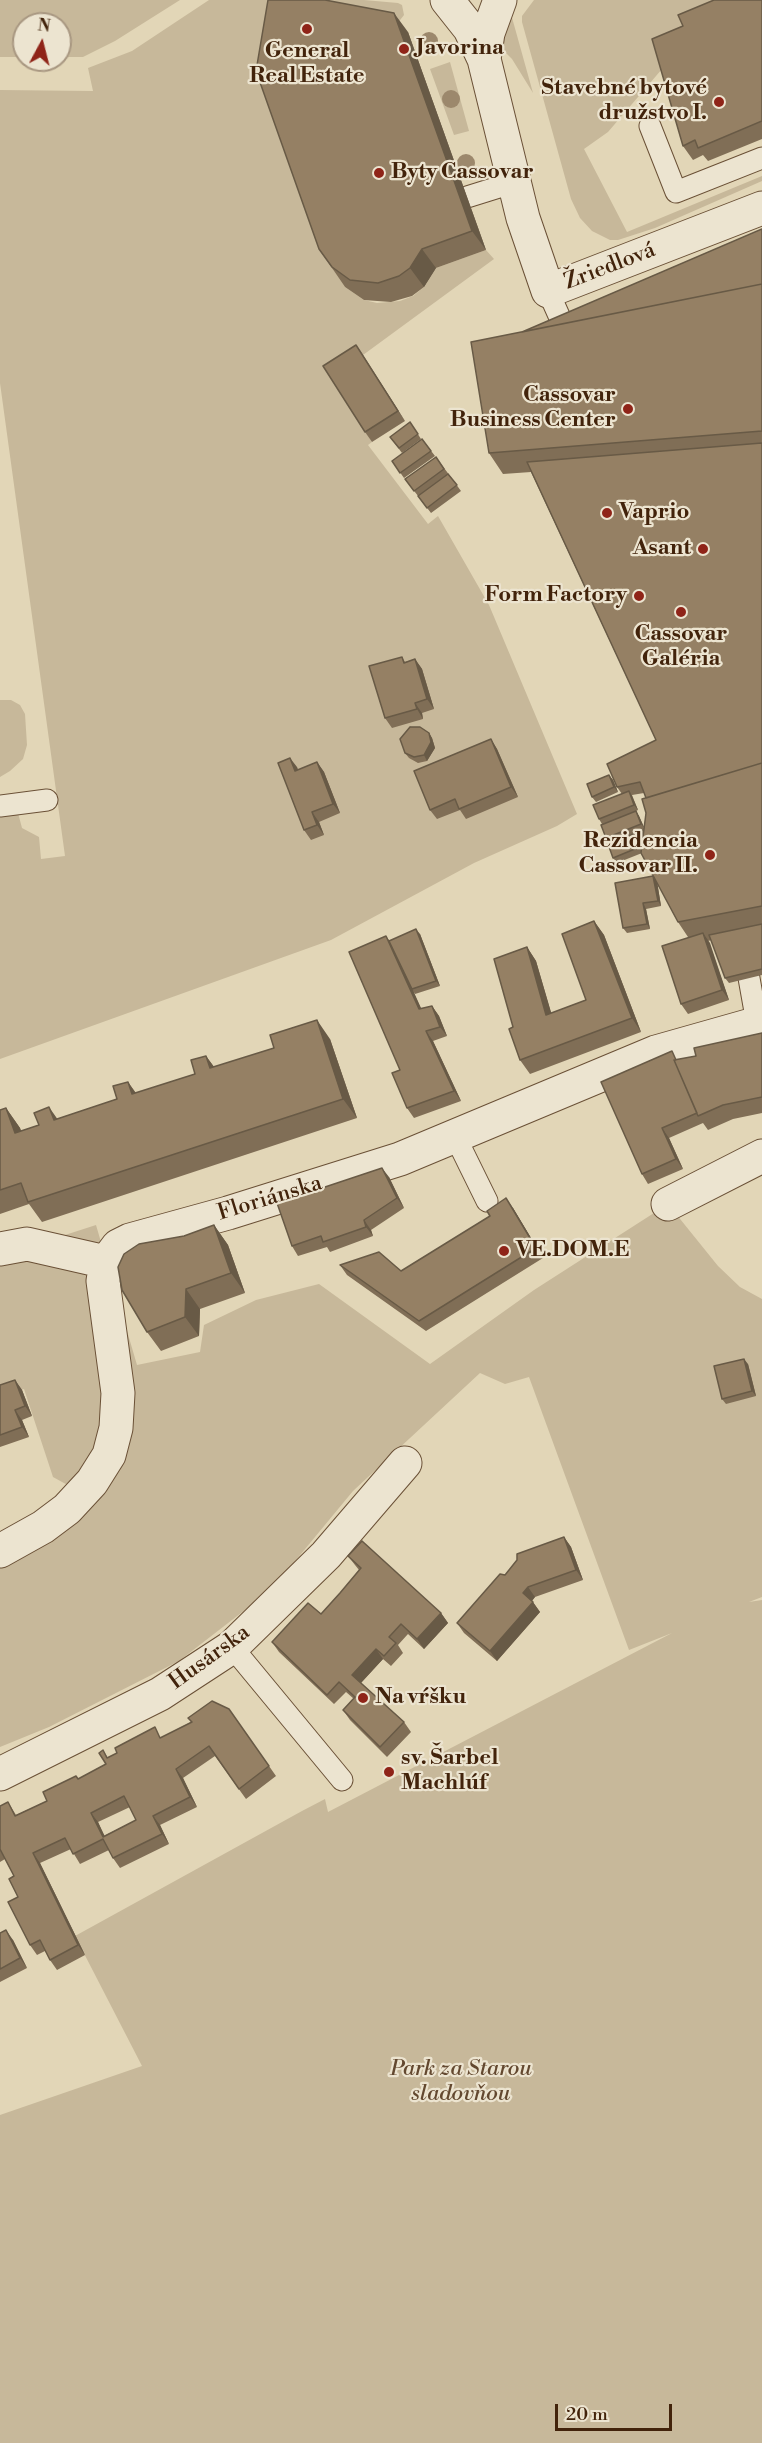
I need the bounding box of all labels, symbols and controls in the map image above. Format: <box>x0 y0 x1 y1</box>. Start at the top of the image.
north arrow <box>12 12 72 72</box>
text: N <box>36 15 51 37</box>
marker: General Real Estate <box>300 22 314 36</box>
place label: Javorina <box>416 36 504 62</box>
place label: General Real Estate <box>249 39 365 90</box>
marker: Javorina <box>397 42 411 56</box>
place label: Stavebné bytové družstvo I. <box>541 76 707 128</box>
marker: Stavebné bytové družstvo I. <box>712 95 726 109</box>
place label: Byty Cassovar <box>391 160 534 186</box>
marker: Byty Cassovar <box>372 166 386 180</box>
street label: Žriedlová <box>561 238 659 296</box>
place label: Cassovar Business Center <box>450 383 616 434</box>
marker: Cassovar Business Center <box>621 402 635 416</box>
place label: Vaprio <box>619 500 689 526</box>
marker: Vaprio <box>600 506 614 520</box>
place label: Asant <box>633 536 691 562</box>
marker: Asant <box>696 542 710 556</box>
place label: Form Factory <box>485 583 627 609</box>
marker: Form Factory <box>632 589 646 603</box>
marker: Cassovar Galéria <box>674 605 688 619</box>
place label: Cassovar Galéria <box>635 622 727 674</box>
place label: Rezidencia Cassovar II. <box>579 829 698 880</box>
marker: Rezidencia Cassovar II. <box>703 848 717 862</box>
street label: Floriánska <box>215 1171 325 1227</box>
place label: VE.DOM.E <box>516 1238 629 1264</box>
marker: VE.DOM.E <box>497 1244 511 1258</box>
street label: Husárska <box>164 1620 256 1696</box>
place label: Na vŕšku <box>375 1685 466 1711</box>
marker: Na vŕšku <box>356 1691 370 1705</box>
place label: sv. Šarbel Machlúf <box>401 1746 498 1798</box>
marker: sv. Šarbel Machlúf <box>382 1765 396 1779</box>
park label: Park za Starou sladovňou <box>390 2057 532 2108</box>
scale bar <box>558 2392 675 2430</box>
text: 20 m <box>566 2403 608 2426</box>

